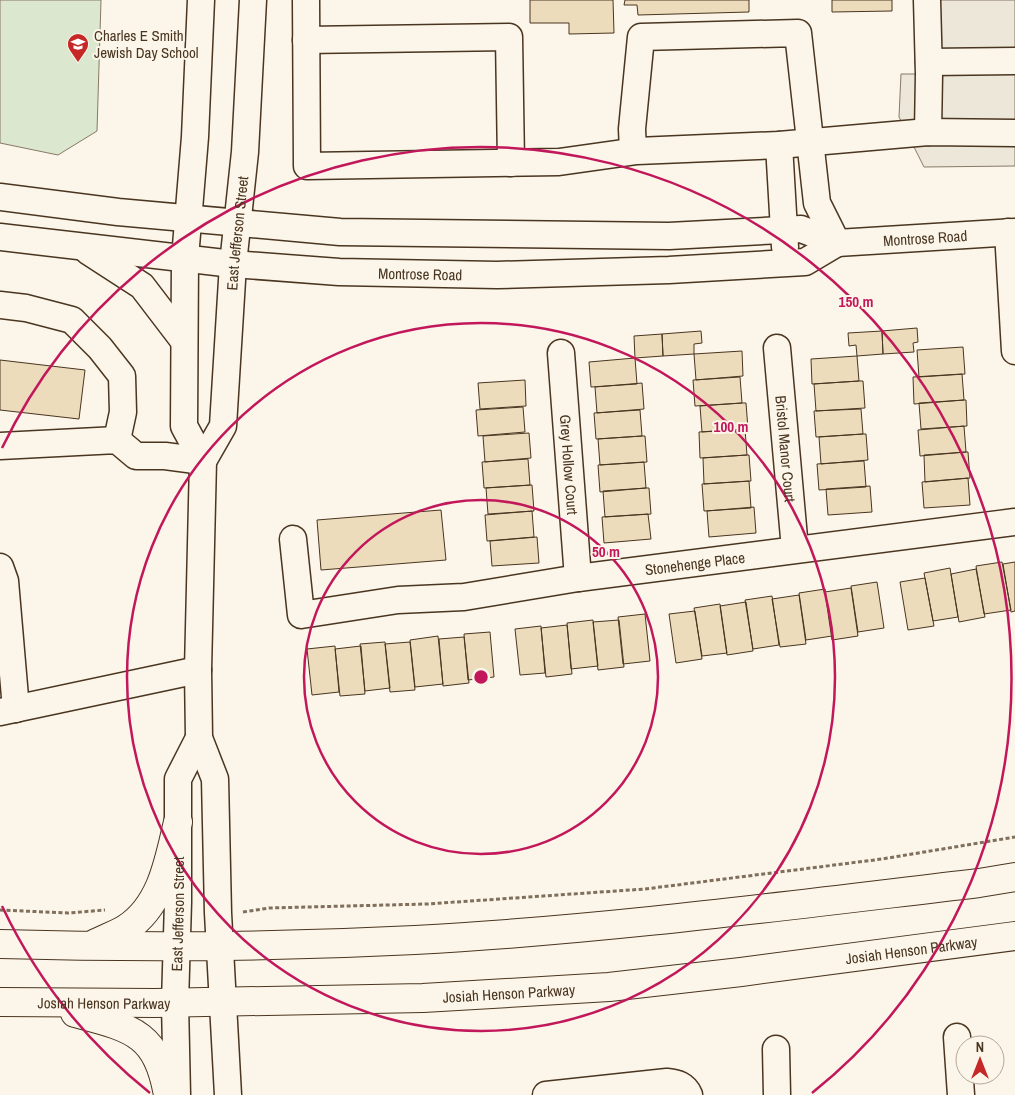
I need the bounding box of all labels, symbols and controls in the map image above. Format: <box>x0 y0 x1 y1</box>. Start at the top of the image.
place label: Charles E Smith Jewish Day School <box>94 25 199 63</box>
school or university icon: Charles E Smith Jewish Day School <box>66 32 90 63</box>
street label: East Jefferson Street <box>221 174 253 291</box>
street label: Montrose Road <box>883 224 968 251</box>
street label: Montrose Road <box>378 262 462 285</box>
text: 150 m <box>839 291 873 312</box>
street label: Bristol Manor Court <box>771 394 801 503</box>
street label: Grey Hollow Court <box>555 414 584 516</box>
text: 100 m <box>714 416 748 437</box>
text: 50 m <box>592 541 620 562</box>
street label: Stonehenge Place <box>644 546 746 580</box>
centre of rings <box>472 668 490 686</box>
street label: East Jefferson Street <box>165 856 189 972</box>
street label: Josiah Henson Parkway <box>844 930 979 969</box>
street label: Josiah Henson Parkway <box>442 978 577 1007</box>
street label: Josiah Henson Parkway <box>38 992 171 1014</box>
north arrow <box>955 1035 1005 1085</box>
text: N <box>976 1038 984 1056</box>

